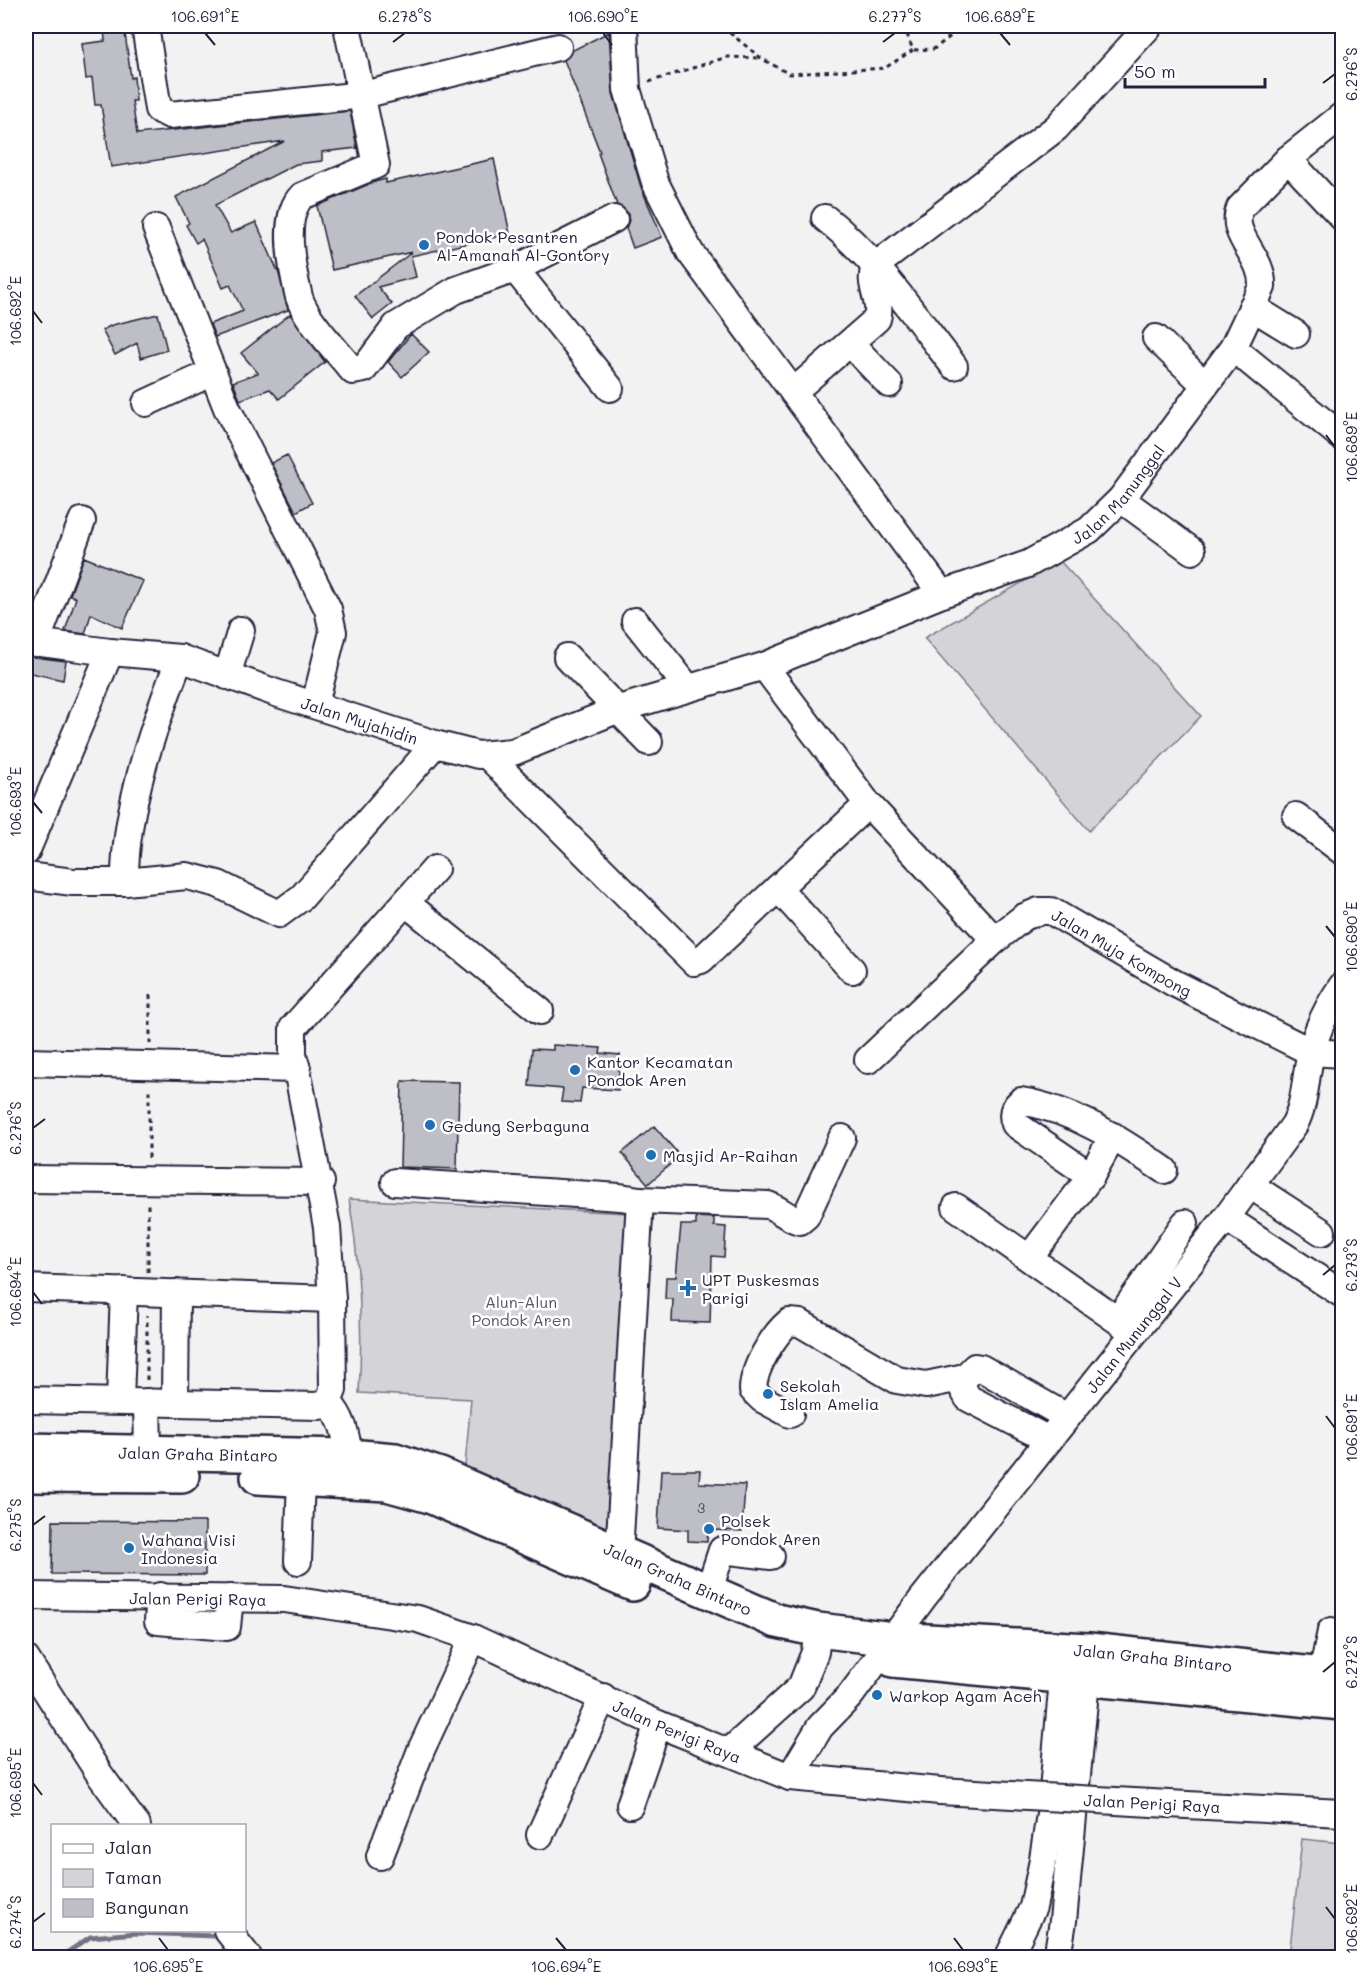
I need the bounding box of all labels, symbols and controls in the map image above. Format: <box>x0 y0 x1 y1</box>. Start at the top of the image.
text: 106.691°E <box>171 6 240 26</box>
text: 6.278°S <box>378 6 432 26</box>
text: 106.690°E <box>567 6 639 26</box>
text: 6.277°S <box>869 6 921 26</box>
text: 106.689°E <box>965 6 1036 26</box>
text: 6.276°S <box>1341 47 1361 101</box>
scale bar <box>1125 51 1264 89</box>
text: 50 m <box>1134 59 1176 83</box>
place label: Pondok Pesantren Al-Amanah Al-Gontory <box>436 226 610 265</box>
marker: Pondok Pesantren Al-Amanah Al-Gontory <box>417 238 431 252</box>
text: 106.692°E <box>5 276 25 346</box>
text: 106.689°E <box>1341 411 1361 482</box>
street label: Jalan Manunggal <box>1068 440 1168 548</box>
street label: Jalan Mujahidin <box>299 691 421 748</box>
text: 106.693°E <box>5 766 25 837</box>
text: 106.690°E <box>1341 901 1361 973</box>
street label: Jalan Muja Kompong <box>1048 903 1195 1001</box>
place label: Kantor Kecamatan Pondok Aren <box>587 1051 733 1090</box>
marker: Kantor Kecamatan Pondok Aren <box>568 1063 582 1077</box>
text: 6.276°S <box>5 1101 25 1155</box>
place label: Gedung Serbaguna <box>442 1115 590 1136</box>
marker: Gedung Serbaguna <box>423 1118 437 1132</box>
place label: Masjid Ar-Raihan <box>663 1145 798 1166</box>
marker: Masjid Ar-Raihan <box>644 1148 658 1162</box>
text: 6.273°S <box>1341 1238 1361 1292</box>
text: 106.694°E <box>5 1256 25 1327</box>
place label: UPT Puskesmas Parigi <box>702 1269 819 1308</box>
street label: Jalan Mununggal V <box>1081 1272 1186 1397</box>
marker: UPT Puskesmas Parigi <box>679 1279 697 1297</box>
park label: Alun-Alun Pondok Aren <box>471 1291 571 1330</box>
place label: Sekolah Islam Amelia <box>780 1375 879 1414</box>
marker: Sekolah Islam Amelia <box>761 1387 775 1401</box>
text: 106.691°E <box>1341 1393 1361 1462</box>
street label: Jalan Graha Bintaro <box>118 1441 278 1465</box>
text: 6.275°S <box>5 1498 25 1552</box>
house number: 3 <box>697 1498 705 1517</box>
place label: Polsek Pondok Aren <box>721 1510 820 1549</box>
marker: Polsek Pondok Aren <box>702 1522 716 1536</box>
place label: Wahana Visi Indonesia <box>141 1529 236 1568</box>
street label: Jalan Graha Bintaro <box>601 1537 755 1619</box>
marker: Wahana Visi Indonesia <box>122 1541 136 1555</box>
street label: Jalan Perigi Raya <box>129 1587 267 1609</box>
text: 6.272°S <box>1341 1636 1361 1688</box>
street label: Jalan Graha Bintaro <box>1073 1639 1233 1676</box>
place label: Warkop Agam Aceh <box>889 1685 1042 1706</box>
marker: Warkop Agam Aceh <box>870 1688 884 1702</box>
street label: Jalan Perigi Raya <box>610 1694 744 1767</box>
text: 106.695°E <box>5 1747 25 1818</box>
street label: Jalan Perigi Raya <box>1083 1789 1221 1817</box>
legend <box>51 1824 246 1932</box>
text: Jalan <box>105 1835 152 1859</box>
text: Taman <box>105 1865 162 1889</box>
text: 106.692°E <box>1341 1884 1361 1954</box>
text: 6.274°S <box>5 1895 25 1949</box>
text: Bangunan <box>105 1895 189 1919</box>
text: 106.695°E <box>133 1956 204 1976</box>
text: 106.694°E <box>531 1956 602 1976</box>
text: 106.693°E <box>928 1956 999 1976</box>

